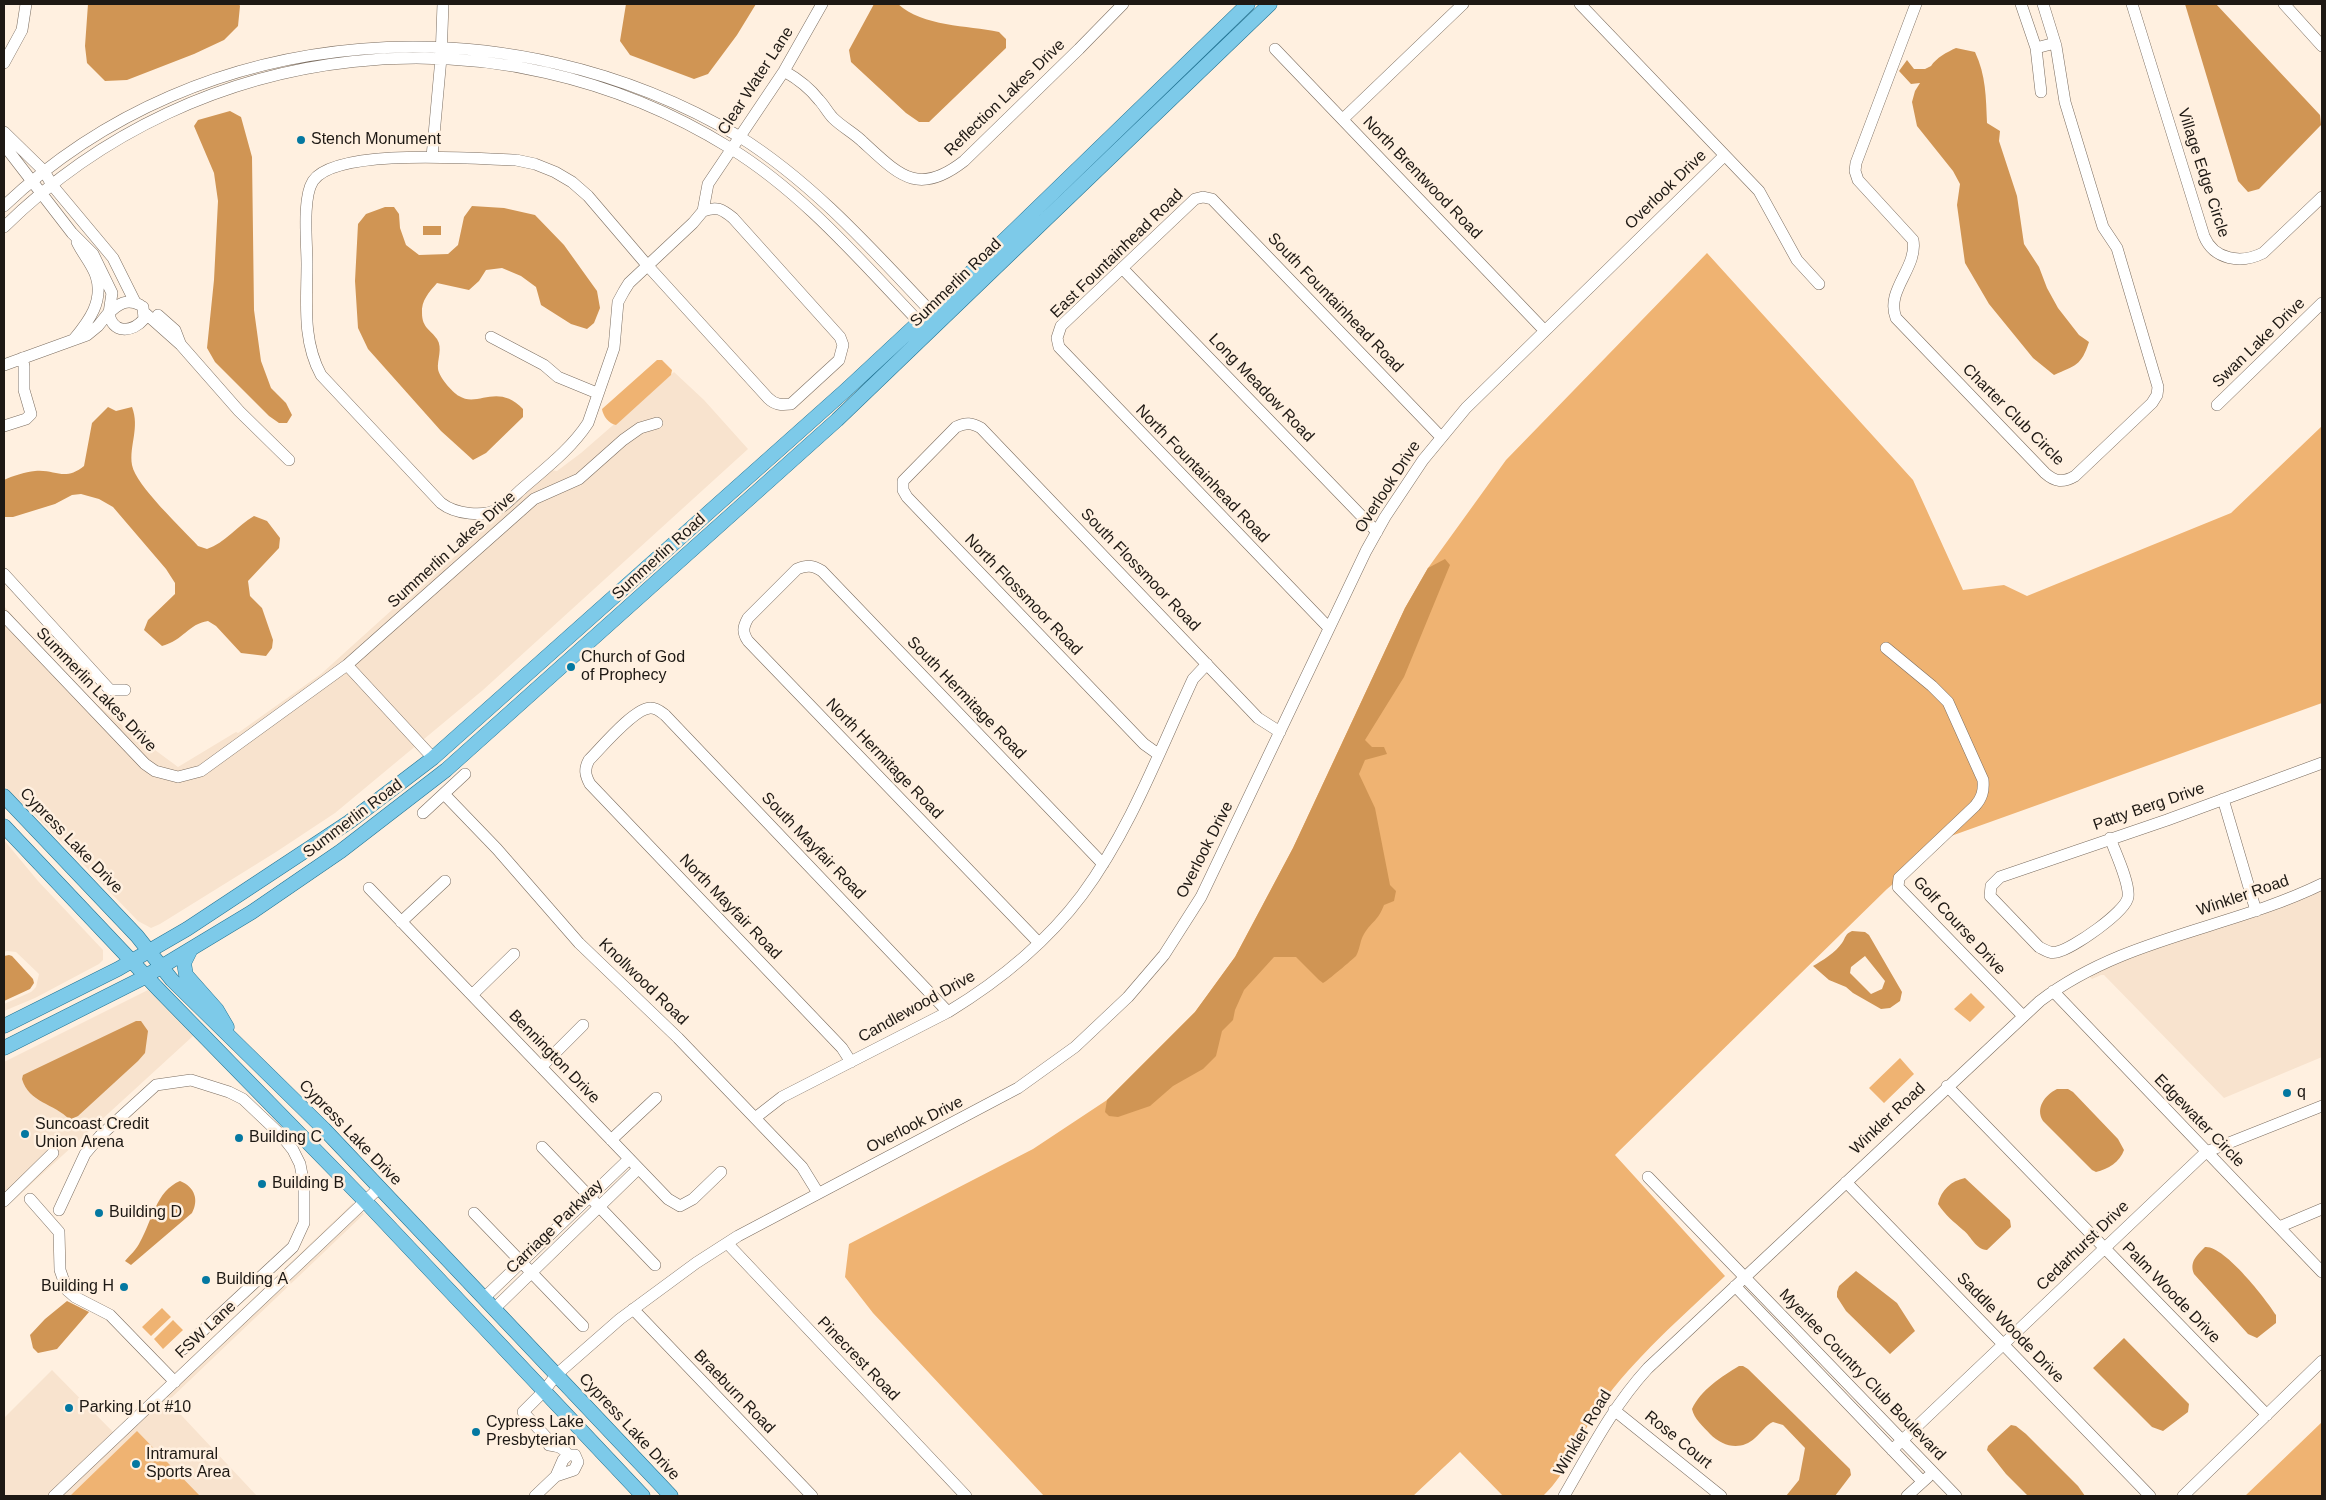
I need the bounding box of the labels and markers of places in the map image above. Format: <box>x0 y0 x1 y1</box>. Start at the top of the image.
place label: Stench Monument <box>311 130 441 150</box>
marker: Stench Monument <box>295 134 307 146</box>
place label: Church of God of Prophecy <box>581 648 685 686</box>
marker: Church of God of Prophecy <box>565 661 577 673</box>
place label: q <box>2297 1083 2306 1103</box>
marker: q <box>2281 1087 2293 1099</box>
place label: Suncoast Credit Union Arena <box>35 1115 149 1153</box>
marker: Suncoast Credit Union Arena <box>19 1128 31 1140</box>
place label: Building C <box>249 1128 322 1148</box>
marker: Building C <box>233 1132 245 1144</box>
place label: Building B <box>272 1174 344 1194</box>
marker: Building B <box>256 1178 268 1190</box>
place label: Building D <box>109 1203 182 1223</box>
marker: Building D <box>93 1207 105 1219</box>
place label: Building A <box>216 1270 288 1290</box>
marker: Building A <box>200 1274 212 1286</box>
place label: Building H <box>41 1277 114 1297</box>
marker: Building H <box>118 1281 130 1293</box>
place label: Parking Lot #10 <box>79 1398 191 1418</box>
marker: Parking Lot #10 <box>63 1402 75 1414</box>
place label: Cypress Lake Presbyterian <box>486 1413 584 1451</box>
marker: Cypress Lake Presbyterian <box>470 1426 482 1438</box>
place label: Intramural Sports Area <box>146 1445 230 1483</box>
marker: Intramural Sports Area <box>130 1458 142 1470</box>

